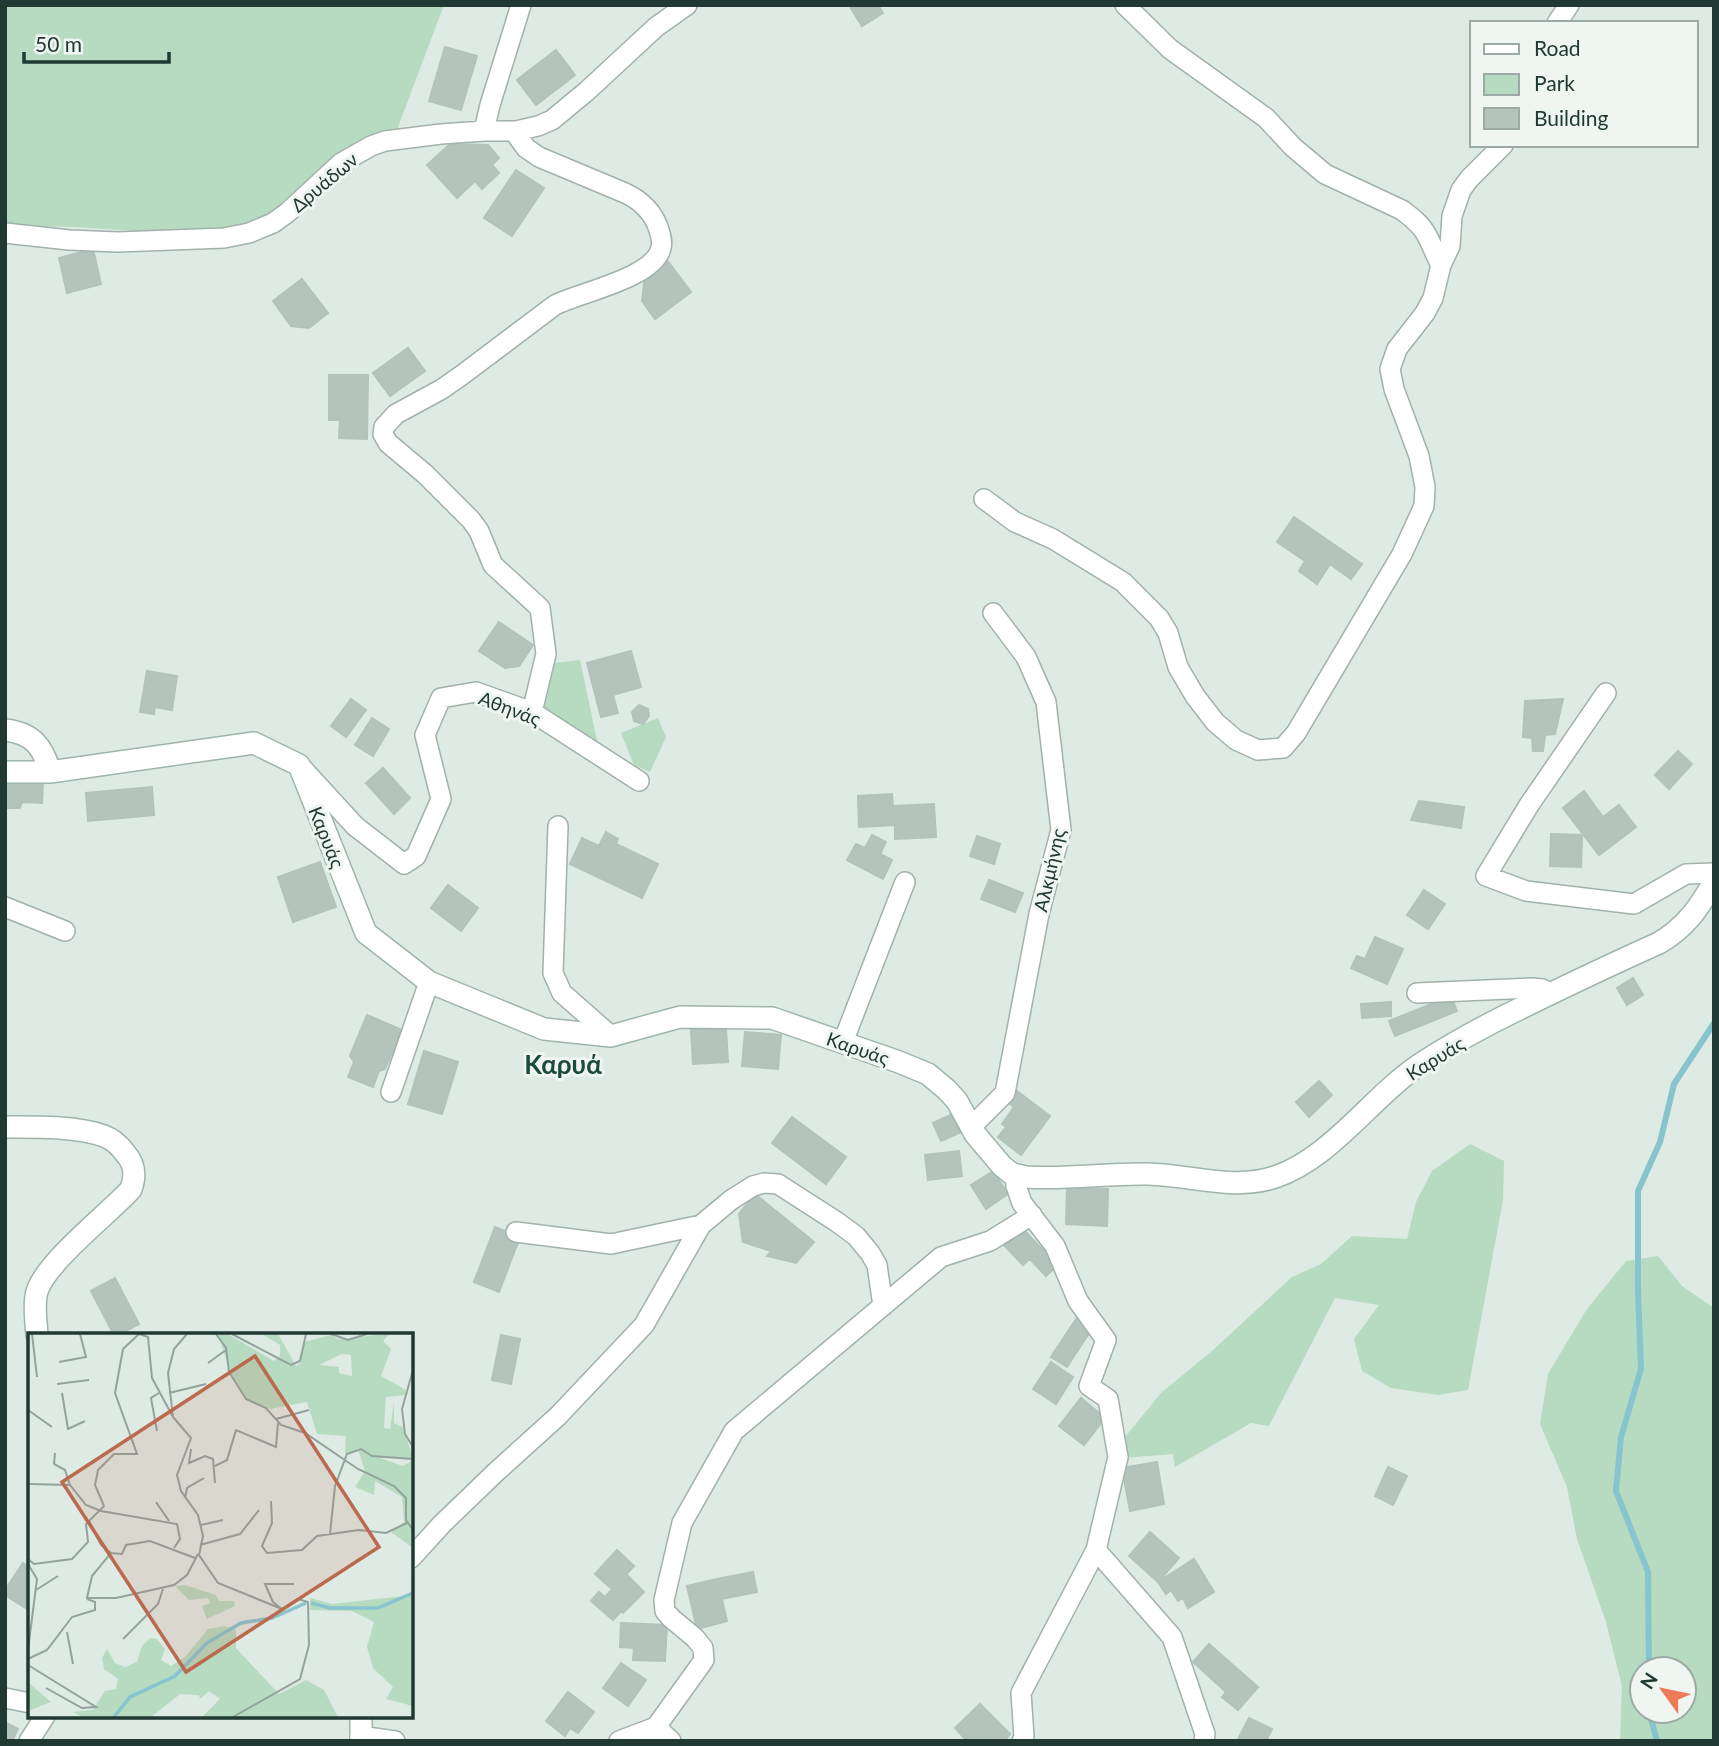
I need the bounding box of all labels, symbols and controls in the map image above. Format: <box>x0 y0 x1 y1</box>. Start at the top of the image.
scale bar <box>24 21 170 65</box>
legend <box>1470 21 1698 147</box>
text: 50 m <box>35 31 82 56</box>
text: Road <box>1534 35 1581 60</box>
text: Park <box>1534 70 1575 95</box>
text: Building <box>1534 105 1609 130</box>
street label: Δρυάδων <box>286 147 362 216</box>
street label: Αθηνάς <box>476 686 544 730</box>
street label: Καρυάς <box>304 803 350 871</box>
street label: Αλκμήνης <box>1028 826 1070 914</box>
street label: Καρυάς <box>824 1027 892 1069</box>
street label: Καρυάς <box>1402 1031 1469 1085</box>
district label: Καρυά <box>524 1048 602 1080</box>
inset map <box>28 1333 413 1718</box>
north arrow <box>1628 1655 1698 1725</box>
text: N <box>1635 1668 1662 1693</box>

